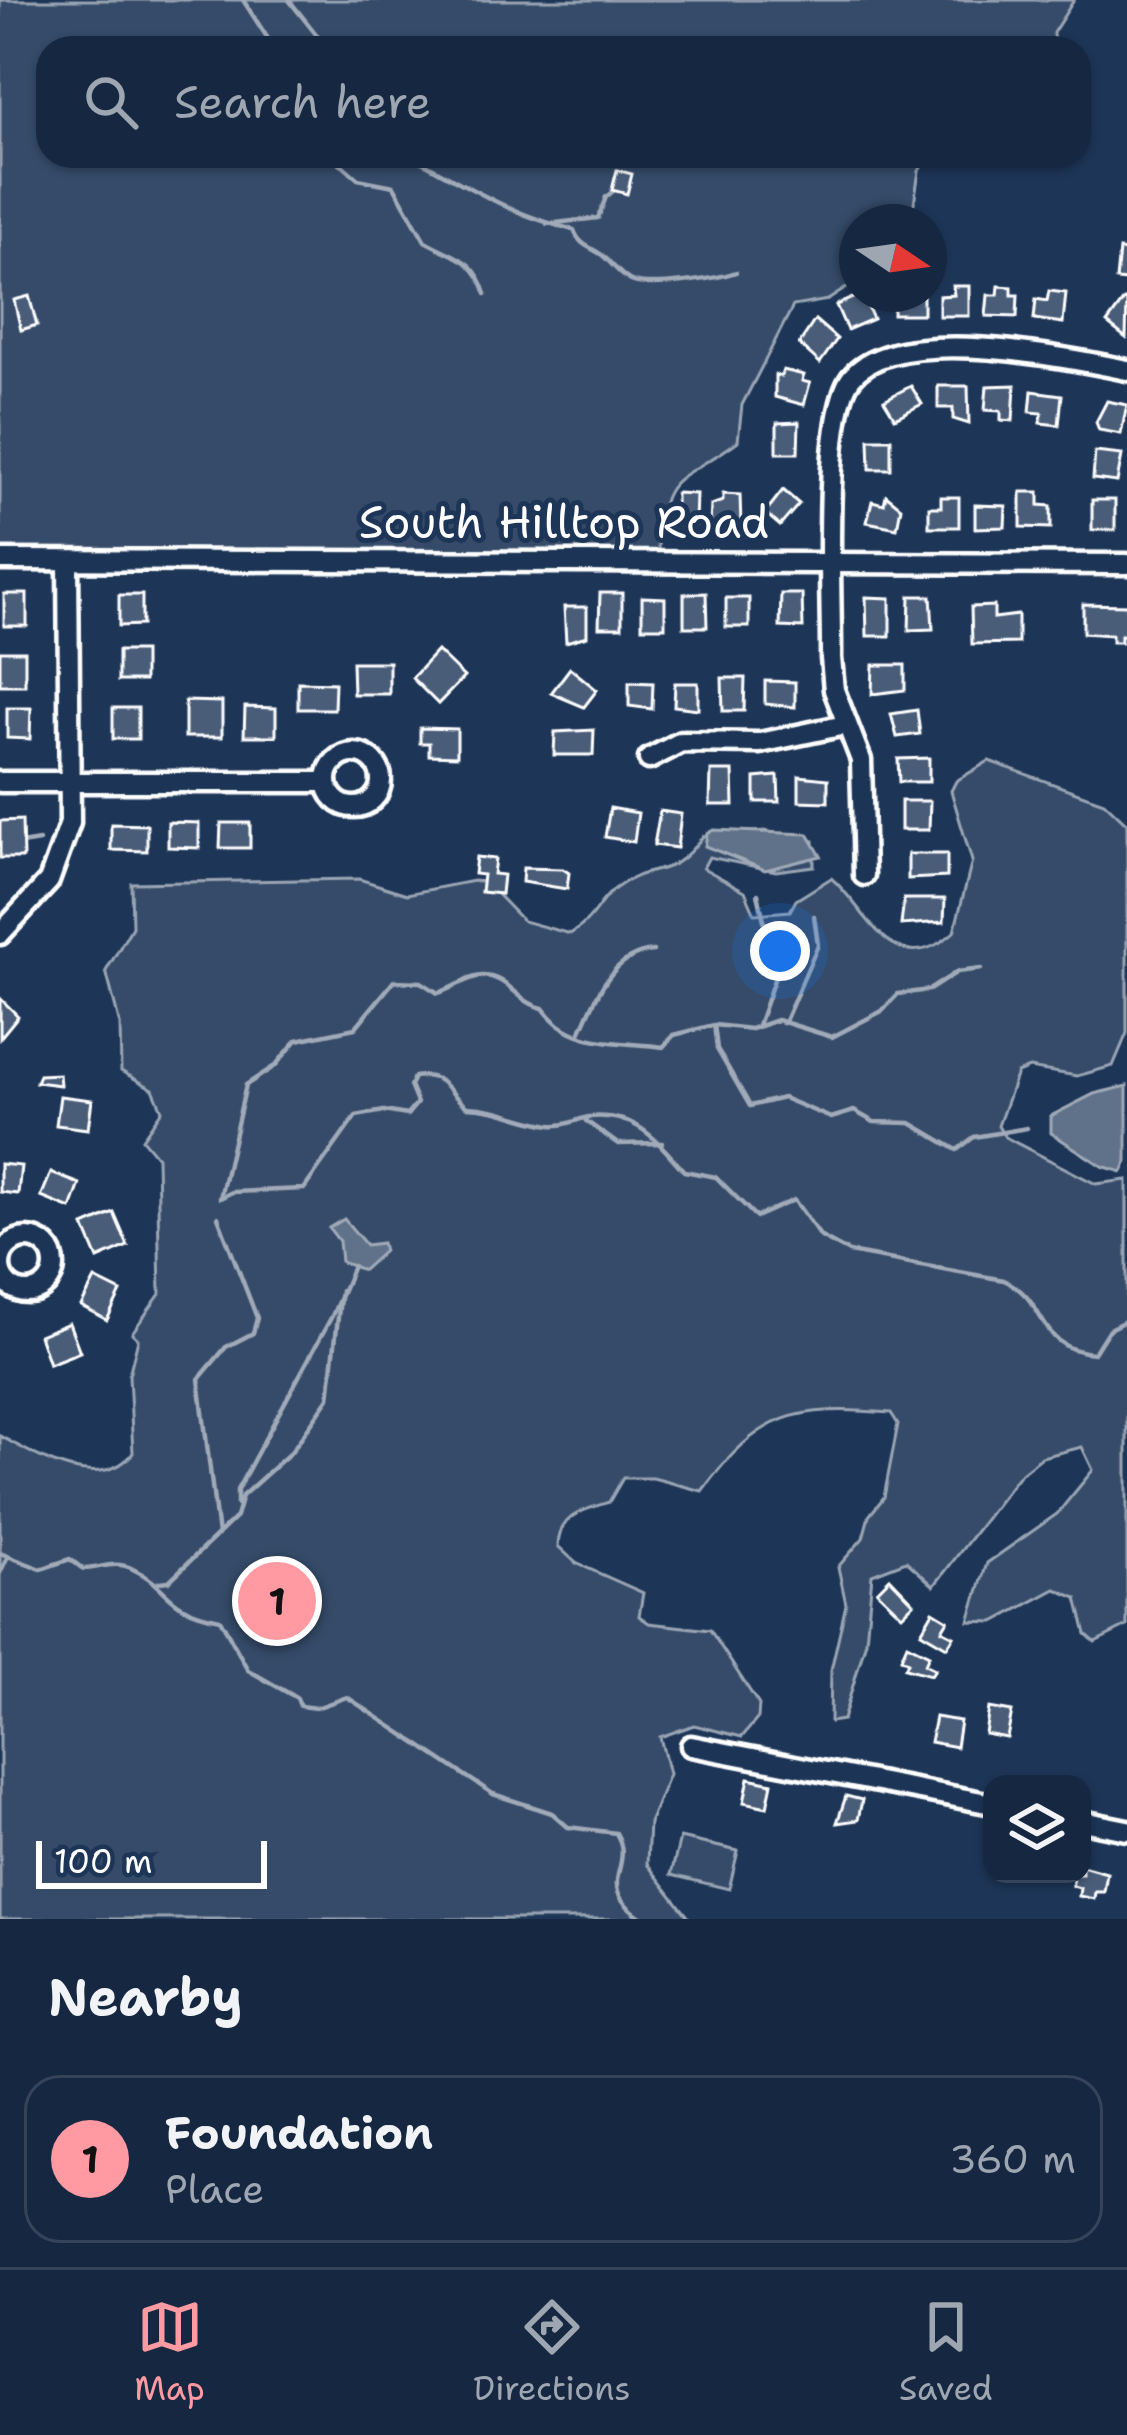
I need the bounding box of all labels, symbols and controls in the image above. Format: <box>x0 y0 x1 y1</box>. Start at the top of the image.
search box <box>36 36 1091 168</box>
icon: search <box>78 69 144 135</box>
text: Search here <box>174 72 431 132</box>
north arrow <box>839 204 947 312</box>
street label: South Hilltop Road <box>359 492 769 552</box>
your location <box>750 921 810 981</box>
pin: 1 <box>238 1556 316 1646</box>
map controls <box>983 1775 1091 1883</box>
button: layers <box>983 1775 1091 1883</box>
scale bar <box>36 1835 267 1888</box>
text: 100 m <box>54 1839 153 1884</box>
text: Nearby <box>48 1963 243 2031</box>
text: Foundation <box>165 2103 433 2163</box>
text: 1 <box>81 2133 99 2185</box>
text: 360 m <box>949 2133 1076 2185</box>
text: Place <box>165 2163 264 2215</box>
tab: Map <box>134 2294 205 2411</box>
tab: Directions <box>473 2294 631 2411</box>
tab: Saved <box>899 2294 993 2411</box>

